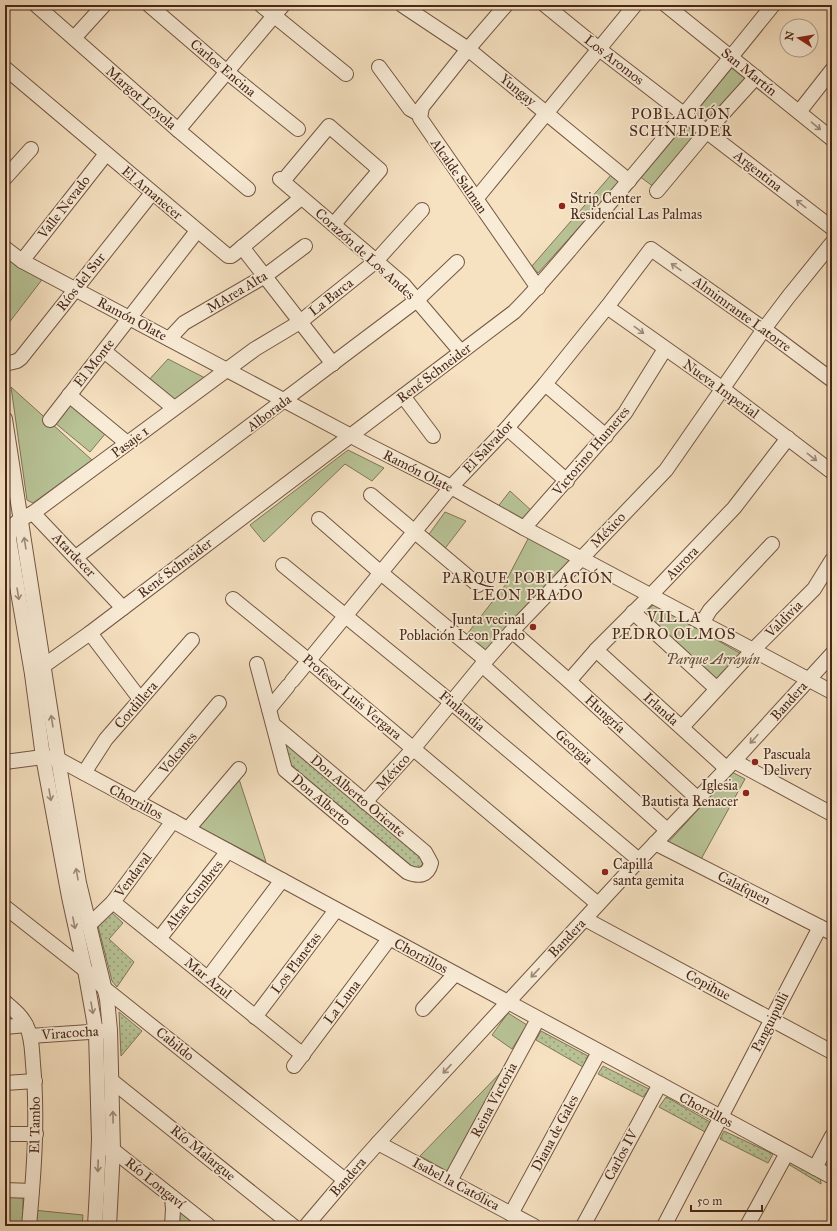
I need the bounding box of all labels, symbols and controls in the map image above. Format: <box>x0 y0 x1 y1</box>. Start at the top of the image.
north arrow <box>779 18 819 58</box>
text: N <box>782 29 797 42</box>
street label: Los Aromos <box>581 31 647 89</box>
street label: Carlos Encina <box>187 36 259 100</box>
street label: San Martín <box>718 44 781 100</box>
street label: Margot Loyola <box>102 63 180 133</box>
street label: Yungay <box>496 70 540 110</box>
district label: POBLACIÓN SCHNEIDER <box>629 104 733 140</box>
one-way arrow <box>810 121 821 130</box>
street label: Alcalde Salman <box>426 134 491 217</box>
street label: Argentina <box>730 146 786 195</box>
street label: El Amanecer <box>118 163 187 224</box>
street label: Valle Nevado <box>34 172 94 243</box>
place label: Strip Center Residencial Las Palmas <box>570 190 702 223</box>
one-way arrow <box>796 200 807 209</box>
marker: Strip Center Residencial Las Palmas <box>557 201 567 211</box>
street label: Corazón de Los Andes <box>312 205 418 303</box>
street label: Ríos del Sur <box>53 249 109 315</box>
one-way arrow <box>670 263 681 271</box>
street label: MArea Alta <box>204 267 271 317</box>
street label: Almimrante Latorre <box>689 272 795 356</box>
street label: La Barca <box>305 274 357 320</box>
street label: Ramón Olate <box>94 294 170 345</box>
one-way arrow <box>633 326 644 334</box>
street label: El Monte <box>70 335 118 391</box>
street label: René Schneider <box>393 339 475 407</box>
street label: Nueva Imperial <box>680 356 763 422</box>
street label: Alborada <box>243 391 295 436</box>
street label: Victorino Humeres <box>548 403 633 500</box>
street label: El Salvador <box>459 416 517 477</box>
street label: Pasaje 1 <box>108 422 152 462</box>
street label: Ramón Olate <box>380 446 456 496</box>
one-way arrow <box>806 452 817 461</box>
street label: México <box>587 509 629 551</box>
street label: Atardecer <box>48 529 100 581</box>
street label: René Schneider <box>134 534 216 602</box>
one-way arrow <box>20 537 28 550</box>
street label: Aurora <box>661 543 702 584</box>
district label: PARQUE POBLACIÓN LEON PRADO <box>442 568 614 604</box>
one-way arrow <box>15 588 23 601</box>
street label: Valdivia <box>761 597 806 642</box>
district label: VILLA PEDRO OLMOS <box>612 608 736 643</box>
place label: Junta vecinal Población Leon Prado <box>399 611 525 644</box>
marker: Junta vecinal Población Leon Prado <box>528 622 538 632</box>
street label: Profesor Luis Vergara <box>299 651 405 744</box>
park label: Parque Arrayán <box>666 651 761 668</box>
street label: Cordillera <box>111 678 161 732</box>
street label: Bandera <box>767 678 811 724</box>
street label: Finlandia <box>436 687 488 735</box>
street label: Irlanda <box>640 689 682 729</box>
street label: Hungría <box>581 691 629 737</box>
one-way arrow <box>48 715 56 728</box>
street label: Georgia <box>552 726 596 768</box>
street label: Volcanes <box>155 728 201 778</box>
one-way arrow <box>749 734 759 744</box>
place label: Pascuala Delivery <box>763 746 812 779</box>
street label: México <box>372 750 414 794</box>
street label: Don Alberto Oriente <box>307 751 409 841</box>
marker: Pascuala Delivery <box>750 757 760 767</box>
street label: Don Alberto <box>288 770 354 830</box>
place label: Iglesia Bautista Renacer <box>642 777 739 810</box>
street label: Chorrillos <box>106 781 166 823</box>
one-way arrow <box>47 788 55 801</box>
marker: Iglesia Bautista Renacer <box>741 788 751 798</box>
street label: Vendaval <box>110 849 155 901</box>
place label: Capilla santa gemita <box>613 856 684 889</box>
street label: Altas Cumbres <box>161 857 226 934</box>
marker: Capilla santa gemita <box>600 867 610 877</box>
street label: Calafquen <box>714 867 774 910</box>
one-way arrow <box>73 868 81 881</box>
street label: Bandera <box>545 915 589 961</box>
one-way arrow <box>70 916 78 929</box>
street label: Los Planetas <box>267 929 325 997</box>
street label: Chorrillos <box>391 935 451 977</box>
street label: Mar Azul <box>181 954 235 1002</box>
street label: Copihue <box>683 966 734 1004</box>
one-way arrow <box>530 968 539 978</box>
street label: La Luna <box>320 977 364 1027</box>
street label: Panguipulli <box>748 989 792 1055</box>
one-way arrow <box>88 1001 96 1014</box>
street label: Viracocha <box>40 1023 99 1044</box>
street label: Cabildo <box>153 1024 197 1064</box>
street label: Reina Victoria <box>467 1060 521 1140</box>
one-way arrow <box>442 1064 451 1074</box>
street label: Chorrillos <box>676 1089 736 1131</box>
street label: Diana de Gales <box>528 1092 582 1174</box>
street label: El Tambo <box>26 1096 44 1154</box>
one-way arrow <box>109 1111 117 1124</box>
street label: Río Malargue <box>167 1122 239 1185</box>
street label: Carlos IV <box>600 1125 642 1183</box>
street label: Río Longaví <box>122 1154 189 1213</box>
street label: Bandera <box>326 1154 370 1200</box>
street label: Isabel la Católica <box>410 1154 502 1214</box>
one-way arrow <box>95 1159 102 1172</box>
scale bar <box>691 1187 762 1213</box>
text: 50 m <box>697 1194 722 1208</box>

